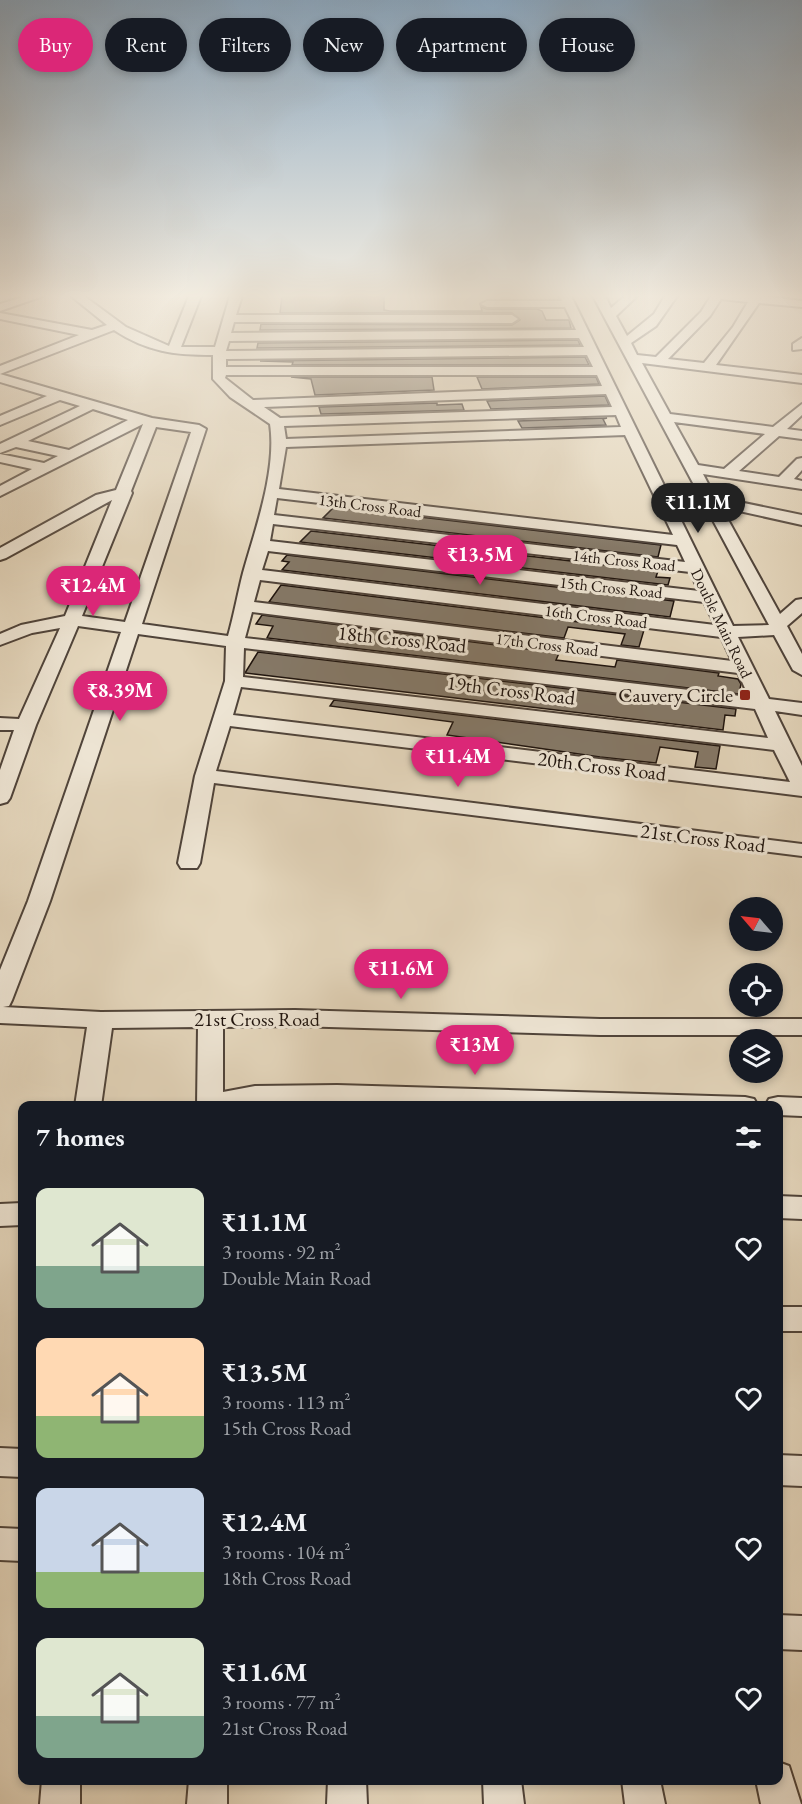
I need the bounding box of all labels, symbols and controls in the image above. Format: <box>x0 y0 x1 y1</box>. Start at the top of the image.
chip: Buy <box>18 18 93 72</box>
chip: Rent <box>105 18 187 72</box>
chip: Filters <box>199 18 291 72</box>
chip: New <box>303 18 384 72</box>
chip: Apartment <box>396 18 527 72</box>
chip: House <box>539 18 635 72</box>
pin: ₹11.1M <box>649 483 747 534</box>
street label: 13th Cross Road <box>317 489 423 522</box>
text: ₹11.1M <box>665 489 731 515</box>
pin: ₹13.5M <box>431 535 529 586</box>
text: ₹13.5M <box>447 541 513 567</box>
street label: 14th Cross Road <box>571 545 677 576</box>
street label: Double Main Road <box>686 565 758 682</box>
pin: ₹12.4M <box>44 566 142 617</box>
text: ₹12.4M <box>60 572 126 598</box>
street label: 15th Cross Road <box>558 572 664 603</box>
street label: 16th Cross Road <box>543 600 649 633</box>
street label: 18th Cross Road <box>336 619 469 659</box>
street label: 17th Cross Road <box>494 628 600 661</box>
street label: 19th Cross Road <box>445 669 578 711</box>
pin: ₹8.39M <box>71 671 169 722</box>
text: ₹8.39M <box>87 677 153 703</box>
place label: Cauvery Circle <box>618 682 733 708</box>
marker: Cauvery Circle <box>738 688 752 702</box>
pin: ₹11.4M <box>409 737 507 788</box>
text: ₹11.4M <box>425 743 491 769</box>
street label: 20th Cross Road <box>536 745 669 787</box>
street label: 21st Cross Road <box>639 817 768 859</box>
north arrow <box>729 897 783 951</box>
map controls <box>729 897 783 1083</box>
pin: ₹11.6M <box>352 949 450 1000</box>
text: ₹11.6M <box>368 955 434 981</box>
button: locate <box>729 963 783 1017</box>
street label: 21st Cross Road <box>194 1006 321 1032</box>
pin: ₹13M <box>439 1025 511 1076</box>
button: layers <box>729 1029 783 1083</box>
text: ₹13M <box>450 1031 500 1057</box>
text: 7 homes <box>36 1120 125 1154</box>
icon: filters <box>732 1121 765 1154</box>
text: ₹11.1M <box>222 1205 307 1239</box>
icon: home <box>84 1212 156 1284</box>
icon: heart <box>732 1232 765 1265</box>
text: 3 rooms · 92 m² <box>222 1239 341 1265</box>
text: Double Main Road <box>222 1265 371 1291</box>
text: ₹13.5M <box>222 1355 307 1389</box>
icon: home <box>84 1362 156 1434</box>
icon: heart <box>732 1382 765 1415</box>
text: 3 rooms · 113 m² <box>222 1389 350 1415</box>
text: 15th Cross Road <box>222 1415 351 1441</box>
text: ₹12.4M <box>222 1505 307 1539</box>
icon: home <box>84 1512 156 1584</box>
icon: heart <box>732 1532 765 1565</box>
text: 3 rooms · 104 m² <box>222 1539 350 1565</box>
text: 18th Cross Road <box>222 1565 351 1591</box>
text: ₹11.6M <box>222 1655 307 1689</box>
icon: home <box>84 1662 156 1734</box>
icon: heart <box>732 1682 765 1715</box>
text: 3 rooms · 77 m² <box>222 1689 341 1715</box>
text: 21st Cross Road <box>222 1715 348 1741</box>

